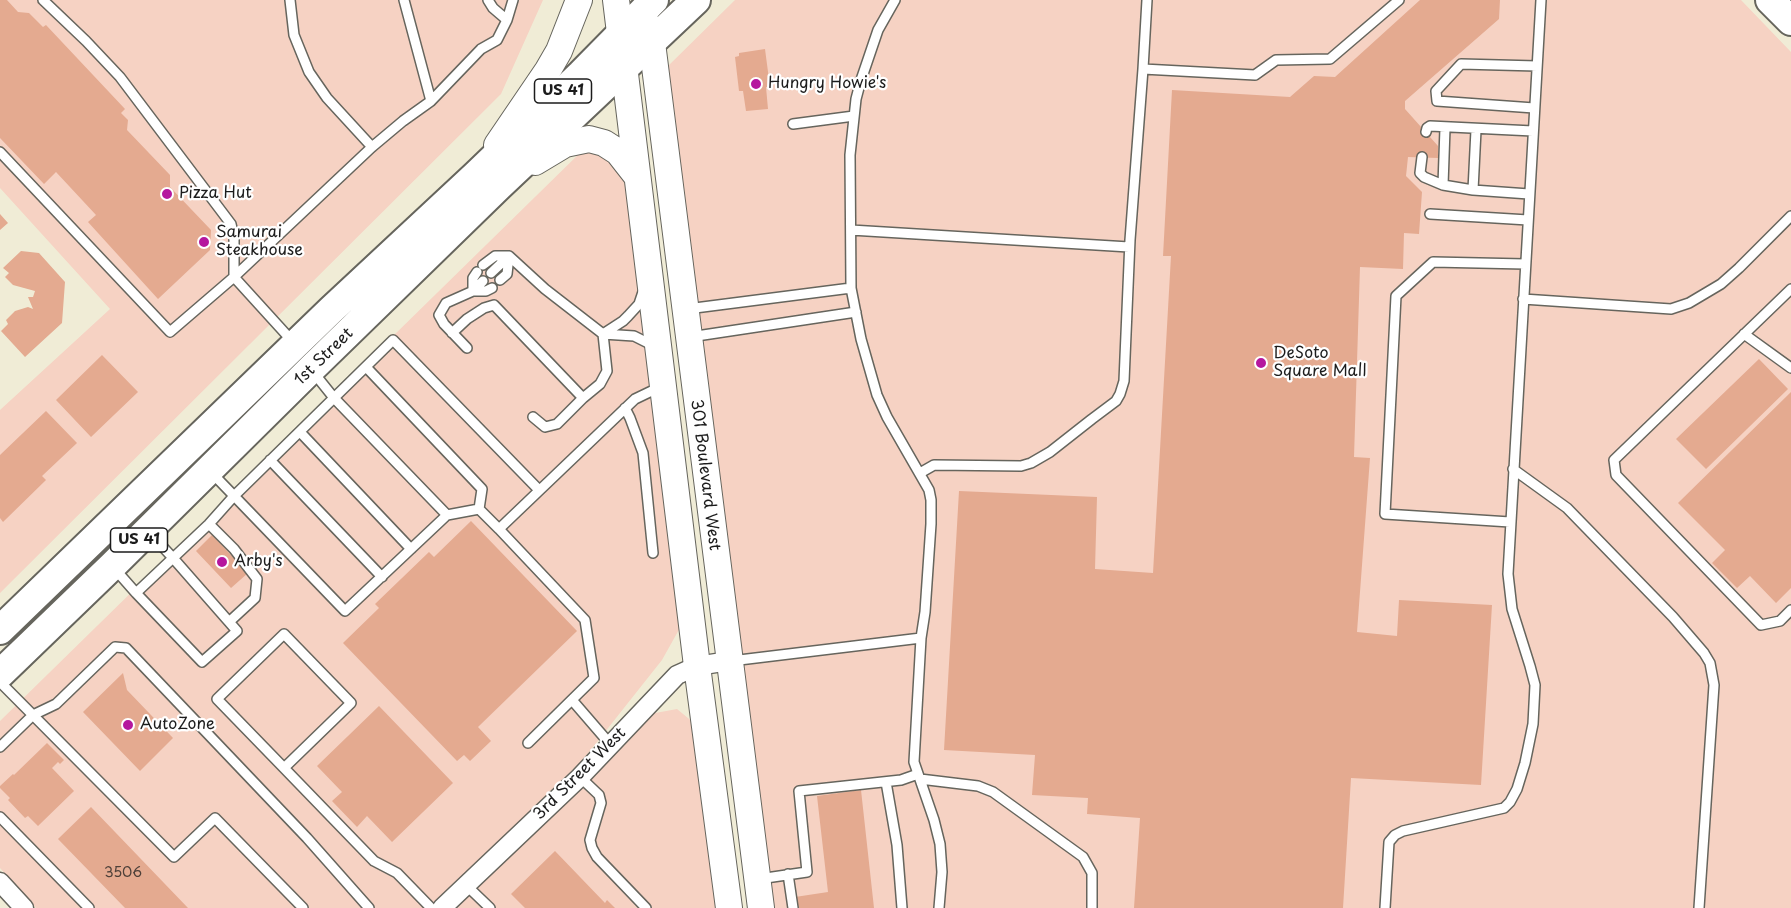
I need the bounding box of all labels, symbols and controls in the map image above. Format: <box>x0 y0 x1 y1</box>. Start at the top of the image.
place label: Hungry Howie's <box>768 74 886 94</box>
marker: Hungry Howie's <box>749 77 763 91</box>
road number: US 41 <box>534 79 592 103</box>
place label: Pizza Hut <box>179 184 252 204</box>
marker: Pizza Hut <box>160 187 174 201</box>
place label: Samurai Steakhouse <box>216 223 303 261</box>
marker: Samurai Steakhouse <box>197 235 211 249</box>
street label: 1st Street <box>291 324 357 390</box>
place label: DeSoto Square Mall <box>1273 344 1367 382</box>
marker: DeSoto Square Mall <box>1254 356 1268 370</box>
street label: 301 Boulevard West <box>686 398 724 552</box>
road number: US 41 <box>110 528 168 552</box>
place label: Arby's <box>234 552 283 572</box>
marker: Arby's <box>215 555 229 569</box>
place label: AutoZone <box>140 715 215 735</box>
marker: AutoZone <box>121 718 135 732</box>
street label: 3rd Street West <box>530 724 630 824</box>
house number: 3506 <box>104 865 142 881</box>

